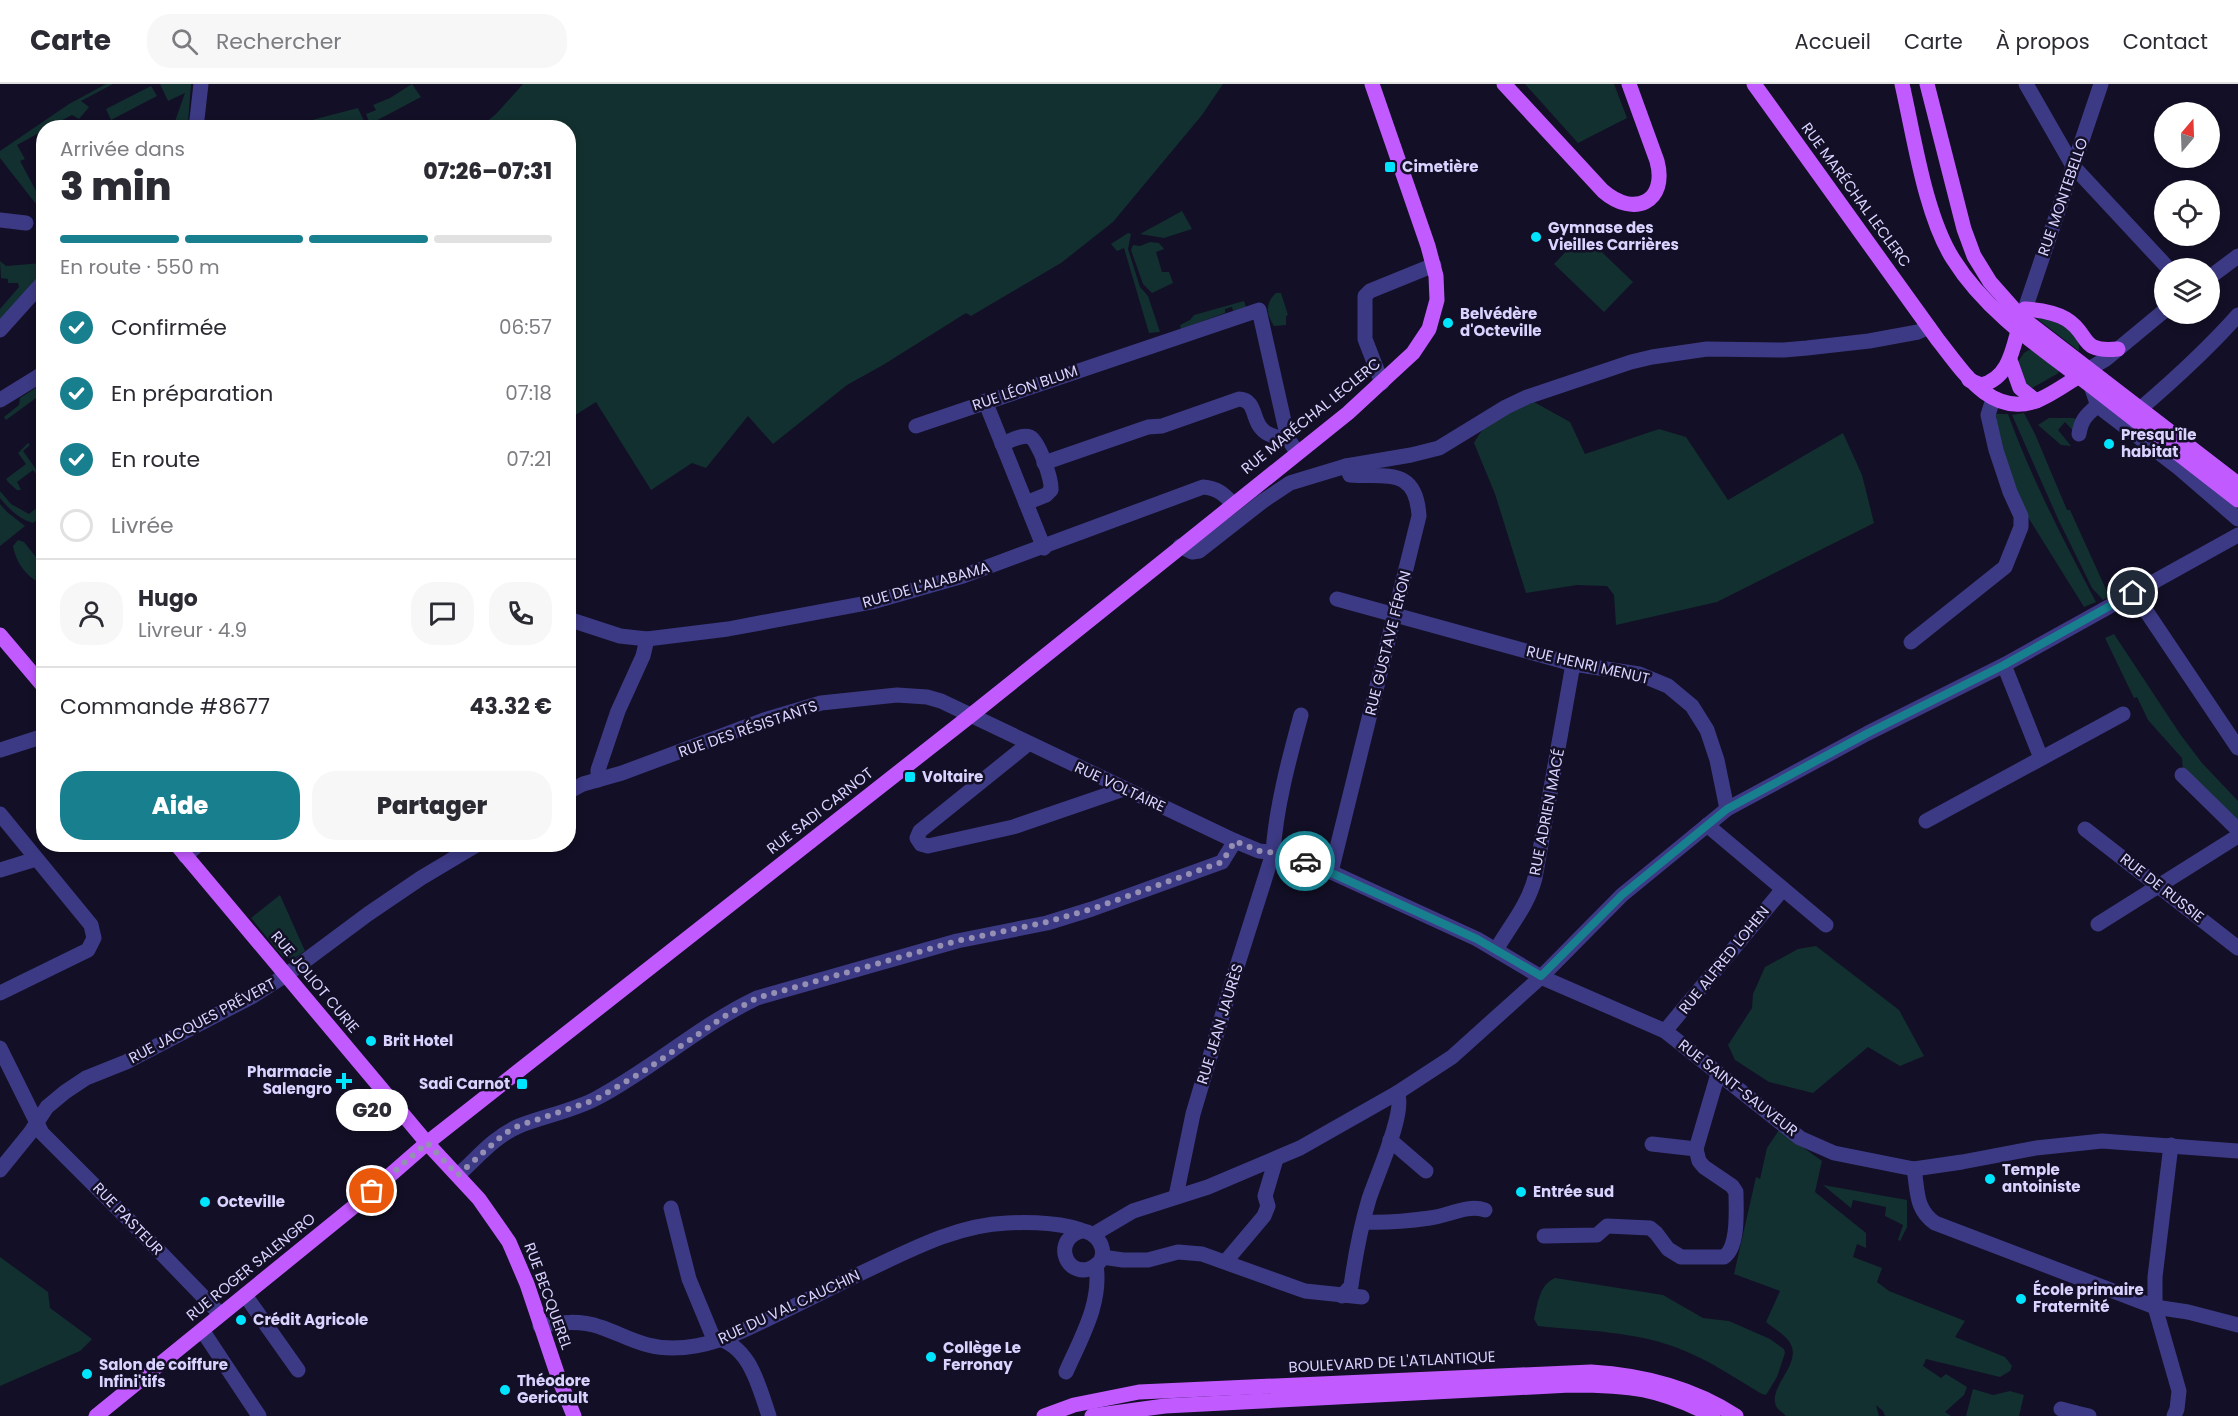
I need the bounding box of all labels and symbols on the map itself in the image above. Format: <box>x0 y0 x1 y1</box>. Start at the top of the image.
north arrow <box>2154 102 2220 168</box>
street label: RUE MARÉCHAL LECLERC <box>1797 118 1916 271</box>
street label: RUE MONTEBELLO <box>2032 135 2093 259</box>
place label: Cimetière <box>1402 156 1478 177</box>
marker: Cimetière <box>1383 160 1397 174</box>
place label: Gymnase des Vieilles Carrières <box>1548 217 1679 255</box>
marker: Gymnase des Vieilles Carrières <box>1529 230 1543 244</box>
place label: Belvédère d'Octeville <box>1460 303 1542 341</box>
marker: Belvédère d'Octeville <box>1441 316 1455 330</box>
street label: RUE MARÉCHAL LECLERC <box>1236 353 1385 479</box>
street label: RUE LÉON BLUM <box>969 360 1080 415</box>
place label: Presqu'île habitat <box>2121 424 2196 462</box>
marker: Presqu'île habitat <box>2102 437 2116 451</box>
street label: RUE DE L'ALABAMA <box>860 556 992 613</box>
pin <box>2107 567 2158 618</box>
street label: RUE GUSTAVE FÉRON <box>1359 568 1416 717</box>
street label: RUE HENRI MENUT <box>1524 640 1652 689</box>
street label: RUE DES RÉSISTANTS <box>675 695 820 762</box>
street label: RUE ADRIEN MACÉ <box>1524 747 1569 877</box>
street label: RUE VOLTAIRE <box>1071 756 1169 817</box>
street label: RUE SADI CARNOT <box>762 762 877 859</box>
place label: Voltaire <box>922 766 983 787</box>
marker: Voltaire <box>903 770 917 784</box>
courier <box>1275 831 1335 891</box>
street label: RUE DE RUSSIE <box>2116 848 2209 927</box>
street label: RUE ALFRED LOHEN <box>1673 901 1774 1018</box>
street label: RUE JOLIOT CURIE <box>267 926 364 1037</box>
street label: RUE JEAN JAURÈS <box>1191 961 1248 1087</box>
street label: RUE JACQUES PRÉVERT <box>125 973 279 1068</box>
place label: Brit Hotel <box>383 1030 453 1051</box>
marker: Brit Hotel <box>364 1034 378 1048</box>
street label: RUE SAINT-SAUVEUR <box>1674 1034 1803 1141</box>
place label: Pharmacie Salengro <box>247 1061 332 1099</box>
place label: Sadi Carnot <box>419 1073 510 1094</box>
marker: Pharmacie Salengro <box>337 1074 351 1088</box>
marker: Sadi Carnot <box>515 1077 529 1091</box>
callout: G20 <box>336 1089 408 1131</box>
place label: Temple antoiniste <box>2002 1159 2081 1197</box>
pin <box>346 1165 397 1216</box>
marker: Temple antoiniste <box>1983 1172 1997 1186</box>
street label: RUE PASTEUR <box>88 1178 168 1260</box>
place label: Entrée sud <box>1533 1181 1614 1202</box>
marker: Entrée sud <box>1514 1185 1528 1199</box>
place label: Octeville <box>217 1191 285 1212</box>
marker: Octeville <box>198 1195 212 1209</box>
street label: RUE ROGER SALENGRO <box>182 1208 320 1325</box>
street label: RUE BECQUEREL <box>519 1239 578 1353</box>
street label: RUE DU VAL CAUCHIN <box>714 1264 863 1349</box>
place label: École primaire Fraternité <box>2033 1279 2144 1317</box>
marker: École primaire Fraternité <box>2014 1292 2028 1306</box>
place label: Crédit Agricole <box>253 1309 368 1330</box>
marker: Crédit Agricole <box>234 1313 248 1327</box>
place label: Collège Le Ferronay <box>943 1337 1021 1375</box>
street label: BOULEVARD DE L'ATLANTIQUE <box>1288 1346 1496 1377</box>
marker: Collège Le Ferronay <box>924 1350 938 1364</box>
place label: Salon de coiffure Infini'tifs <box>99 1354 228 1392</box>
marker: Salon de coiffure Infini'tifs <box>80 1367 94 1381</box>
place label: Théodore Gericault <box>517 1370 590 1408</box>
marker: Théodore Gericault <box>498 1383 512 1397</box>

